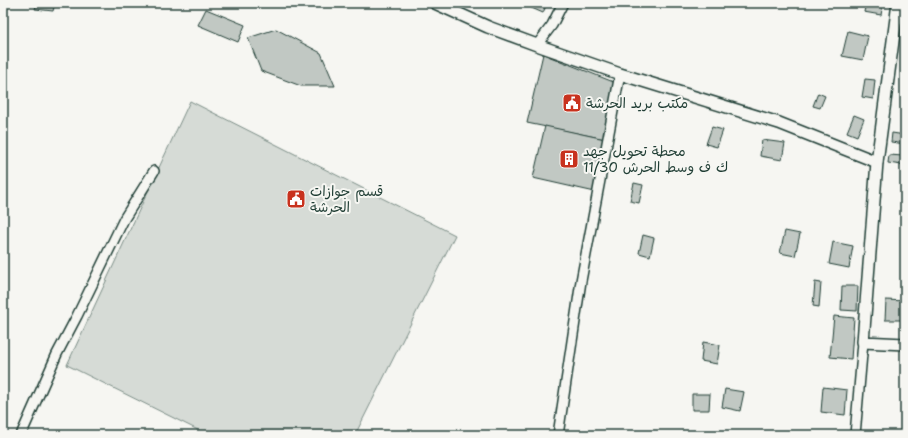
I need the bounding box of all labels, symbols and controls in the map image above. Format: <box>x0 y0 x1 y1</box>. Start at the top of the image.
public building icon: مكتب بريد الحرشة <box>561 92 583 114</box>
place label: مكتب بريد الحرشة <box>586 94 688 112</box>
place label: محطة تحويل جهد 11/30 ك ف وسط الحرش <box>583 142 728 176</box>
building icon: محطة تحويل جهد 11/30 ك ف وسط الحرش <box>558 148 580 170</box>
place label: قسم جوازات الحرشة <box>310 182 383 216</box>
public building icon: قسم جوازات الحرشة <box>285 188 307 210</box>

